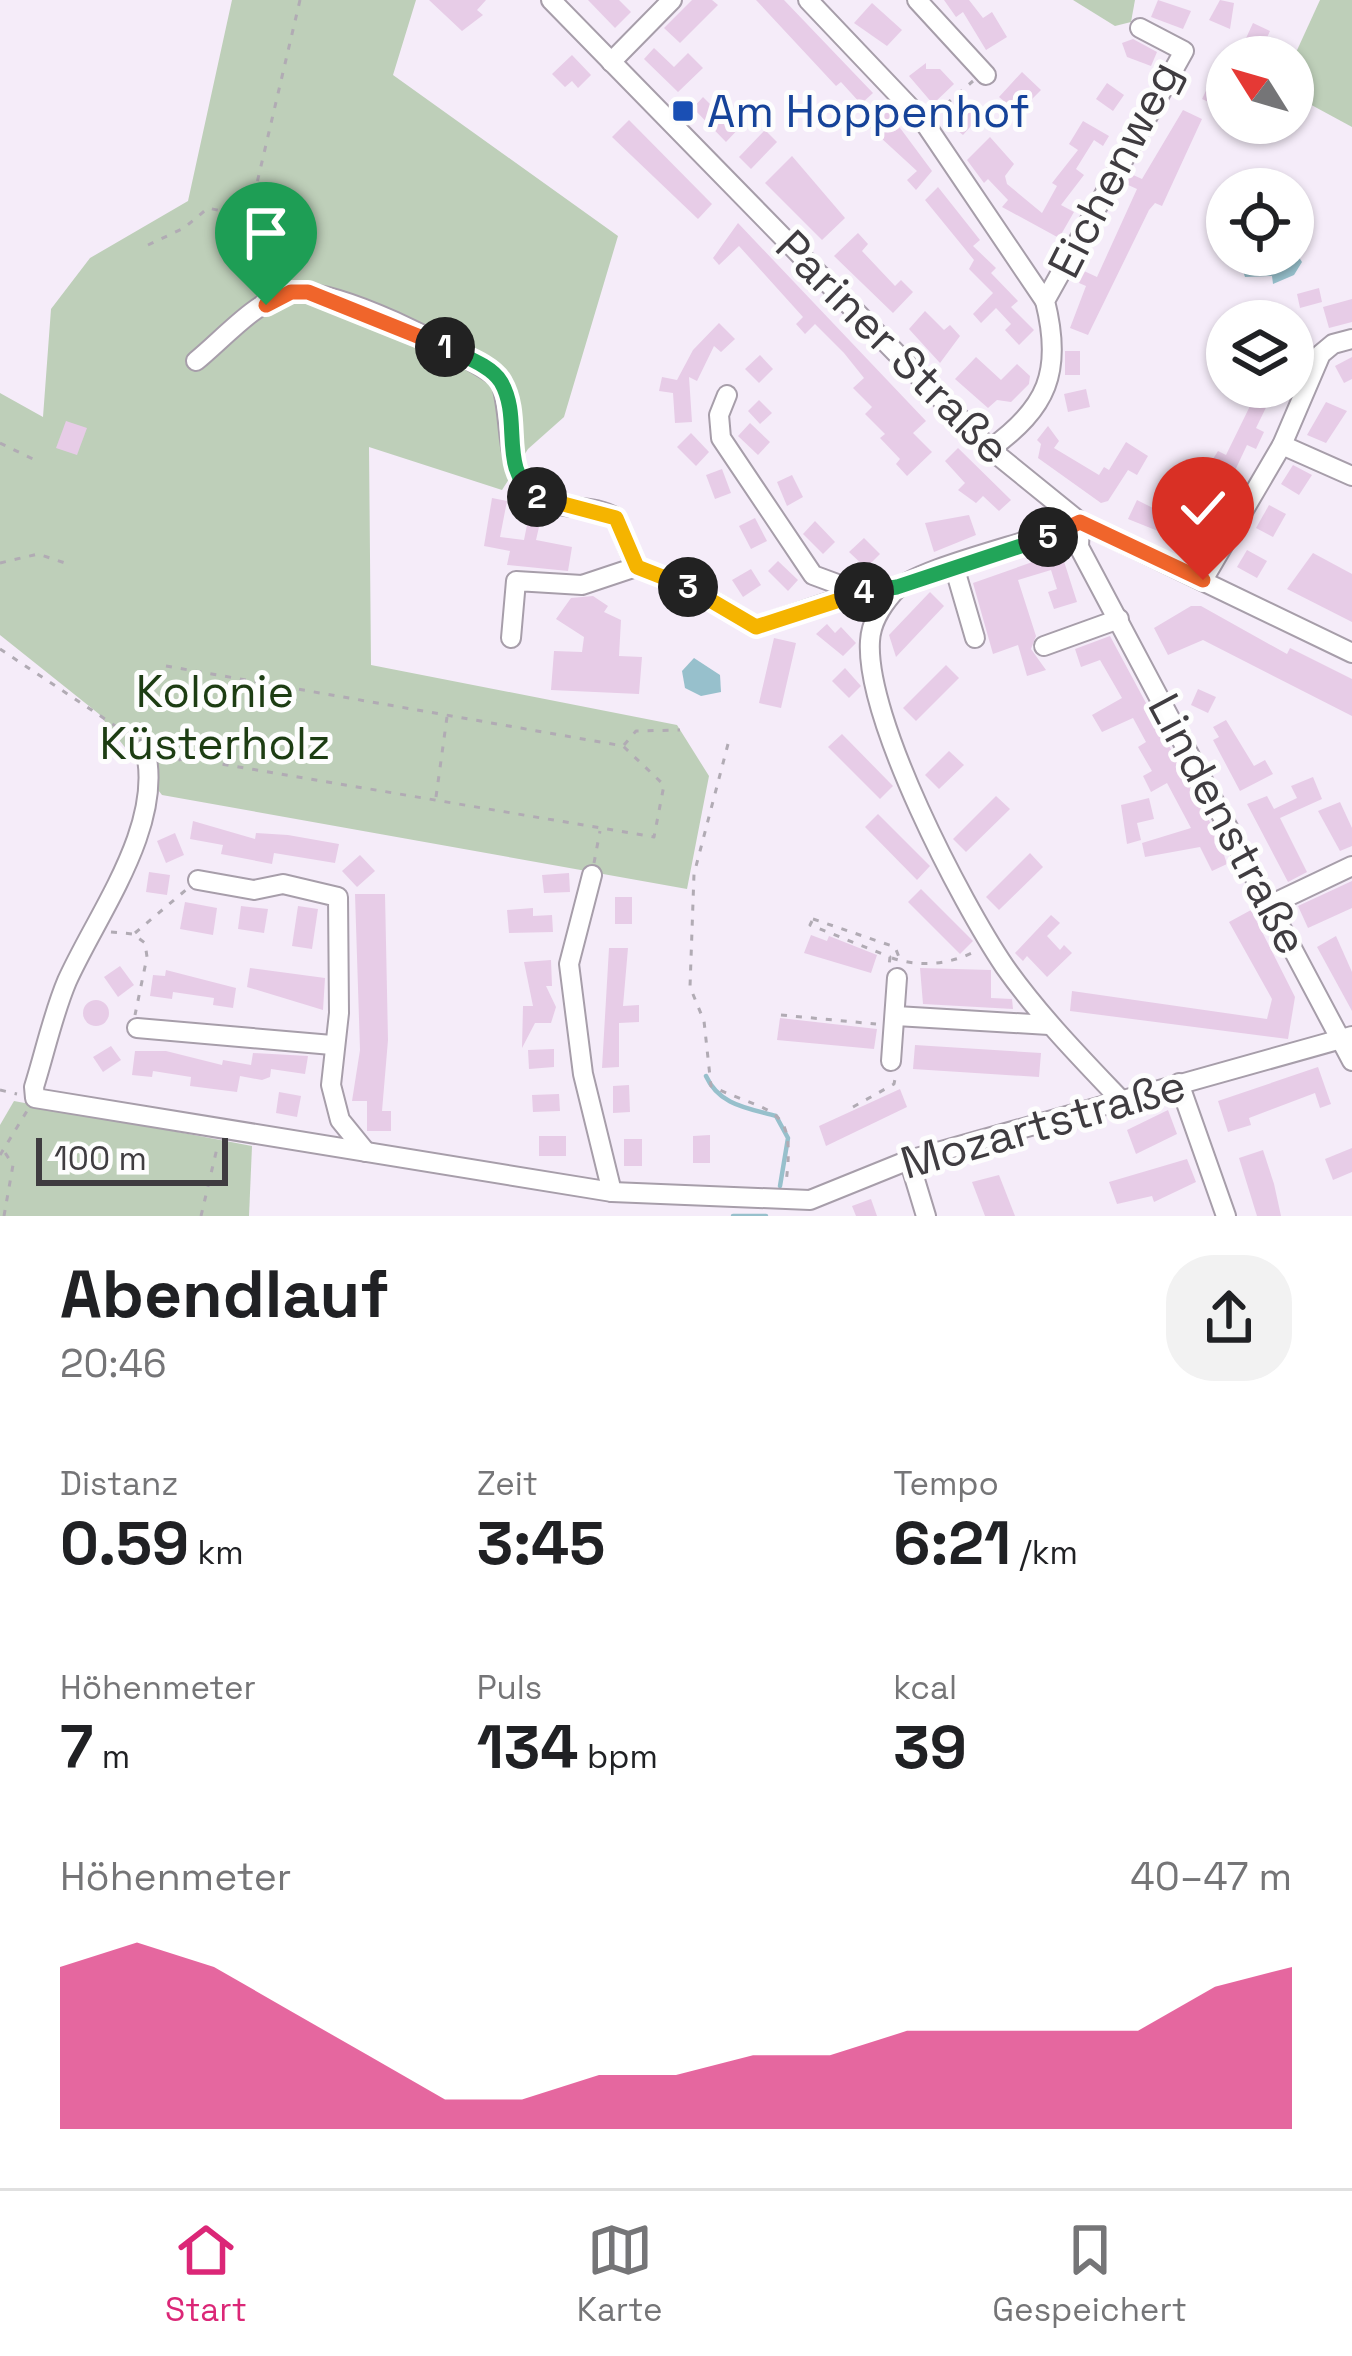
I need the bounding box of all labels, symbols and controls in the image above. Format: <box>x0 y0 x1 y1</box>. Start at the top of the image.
north arrow <box>1206 36 1314 144</box>
map controls <box>1206 36 1314 408</box>
street label: Eichenweg <box>1035 51 1193 287</box>
place label: Am Hoppenhof <box>707 83 1030 140</box>
marker: Am Hoppenhof <box>670 98 696 124</box>
button: locate <box>1206 168 1314 276</box>
pin <box>215 182 317 305</box>
icon: arrive <box>233 200 299 266</box>
street label: Pariner Straße <box>764 218 1022 476</box>
button: layers <box>1206 300 1314 408</box>
pin: 1 <box>415 317 475 377</box>
text: 1 <box>438 326 452 368</box>
pin <box>1152 457 1254 580</box>
pin: 2 <box>507 467 567 527</box>
icon: check <box>1170 475 1236 541</box>
text: 2 <box>527 476 547 518</box>
pin: 5 <box>1018 507 1078 567</box>
text: 5 <box>1038 516 1058 558</box>
pin: 3 <box>658 557 718 617</box>
pin: 4 <box>834 562 894 622</box>
text: 3 <box>678 566 698 608</box>
text: 4 <box>854 571 875 613</box>
park label: Kolonie Küsterholz <box>99 663 331 772</box>
street label: Lindenstraße <box>1135 684 1321 964</box>
street label: Mozartstraße <box>894 1056 1192 1192</box>
scale bar <box>36 1132 228 1185</box>
text: 100 m <box>54 1138 147 1180</box>
text: Abendlauf <box>60 1252 389 1336</box>
button: share <box>1166 1255 1292 1381</box>
text: 20:46 <box>60 1339 167 1388</box>
text: Distanz <box>60 1463 178 1505</box>
text: Zeit <box>477 1463 538 1505</box>
text: Tempo <box>893 1463 999 1505</box>
text: 0.59 <box>60 1505 189 1582</box>
text: 3:45 <box>477 1505 605 1582</box>
text: 6:21 <box>893 1505 1011 1582</box>
text: km <box>189 1532 244 1574</box>
text: /km <box>1011 1532 1078 1574</box>
text: Höhenmeter <box>60 1667 256 1709</box>
text: Puls <box>477 1667 542 1709</box>
text: kcal <box>893 1667 957 1709</box>
text: 7 <box>60 1709 93 1786</box>
text: 134 <box>477 1709 578 1786</box>
text: 39 <box>893 1709 967 1786</box>
text: m <box>93 1736 130 1778</box>
text: bpm <box>578 1736 658 1778</box>
text: Höhenmeter <box>60 1852 291 1901</box>
text: 40–47 m <box>1130 1852 1292 1901</box>
tab: Start <box>165 2217 247 2331</box>
tab: Karte <box>577 2217 662 2331</box>
tab: Gespeichert <box>992 2217 1187 2331</box>

